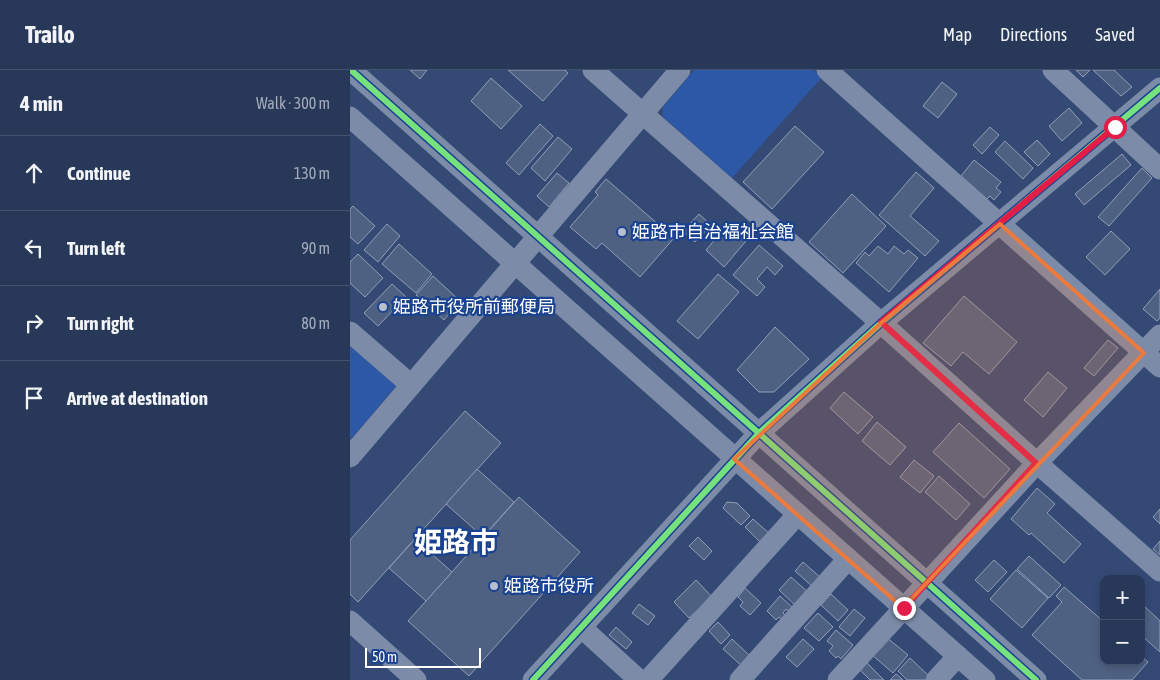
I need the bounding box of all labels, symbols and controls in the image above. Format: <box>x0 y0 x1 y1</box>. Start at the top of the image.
text: Trailo <box>25 21 75 48</box>
text: Map <box>943 24 972 45</box>
text: Directions <box>1000 24 1067 45</box>
text: Saved <box>1095 24 1135 45</box>
text: 4 min <box>20 91 63 115</box>
text: Walk · 300 m <box>256 94 330 112</box>
route start <box>1104 116 1127 139</box>
icon: ahead <box>20 159 48 187</box>
text: Continue <box>67 162 131 184</box>
text: 130 m <box>294 164 330 182</box>
place label: 姫路市自治福祉会館 <box>632 221 794 242</box>
marker: 姫路市自治福祉会館 <box>616 226 628 238</box>
icon: left <box>20 234 48 262</box>
text: Turn left <box>67 237 125 259</box>
text: 90 m <box>301 239 330 257</box>
place label: 姫路市役所前郵便局 <box>393 296 555 317</box>
marker: 姫路市役所前郵便局 <box>377 301 389 313</box>
icon: right <box>20 309 48 337</box>
text: Turn right <box>67 312 134 334</box>
text: 80 m <box>301 314 330 332</box>
icon: arrive <box>20 384 48 412</box>
text: Arrive at destination <box>67 387 208 409</box>
district label: 姫路市 <box>414 526 498 558</box>
place label: 姫路市役所 <box>504 575 594 596</box>
map controls <box>1100 575 1145 665</box>
button: + <box>1100 575 1145 620</box>
marker: 姫路市役所 <box>488 580 500 592</box>
route end <box>893 597 916 620</box>
button: − <box>1100 620 1145 665</box>
scale bar <box>365 645 481 668</box>
text: 50 m <box>372 649 397 665</box>

